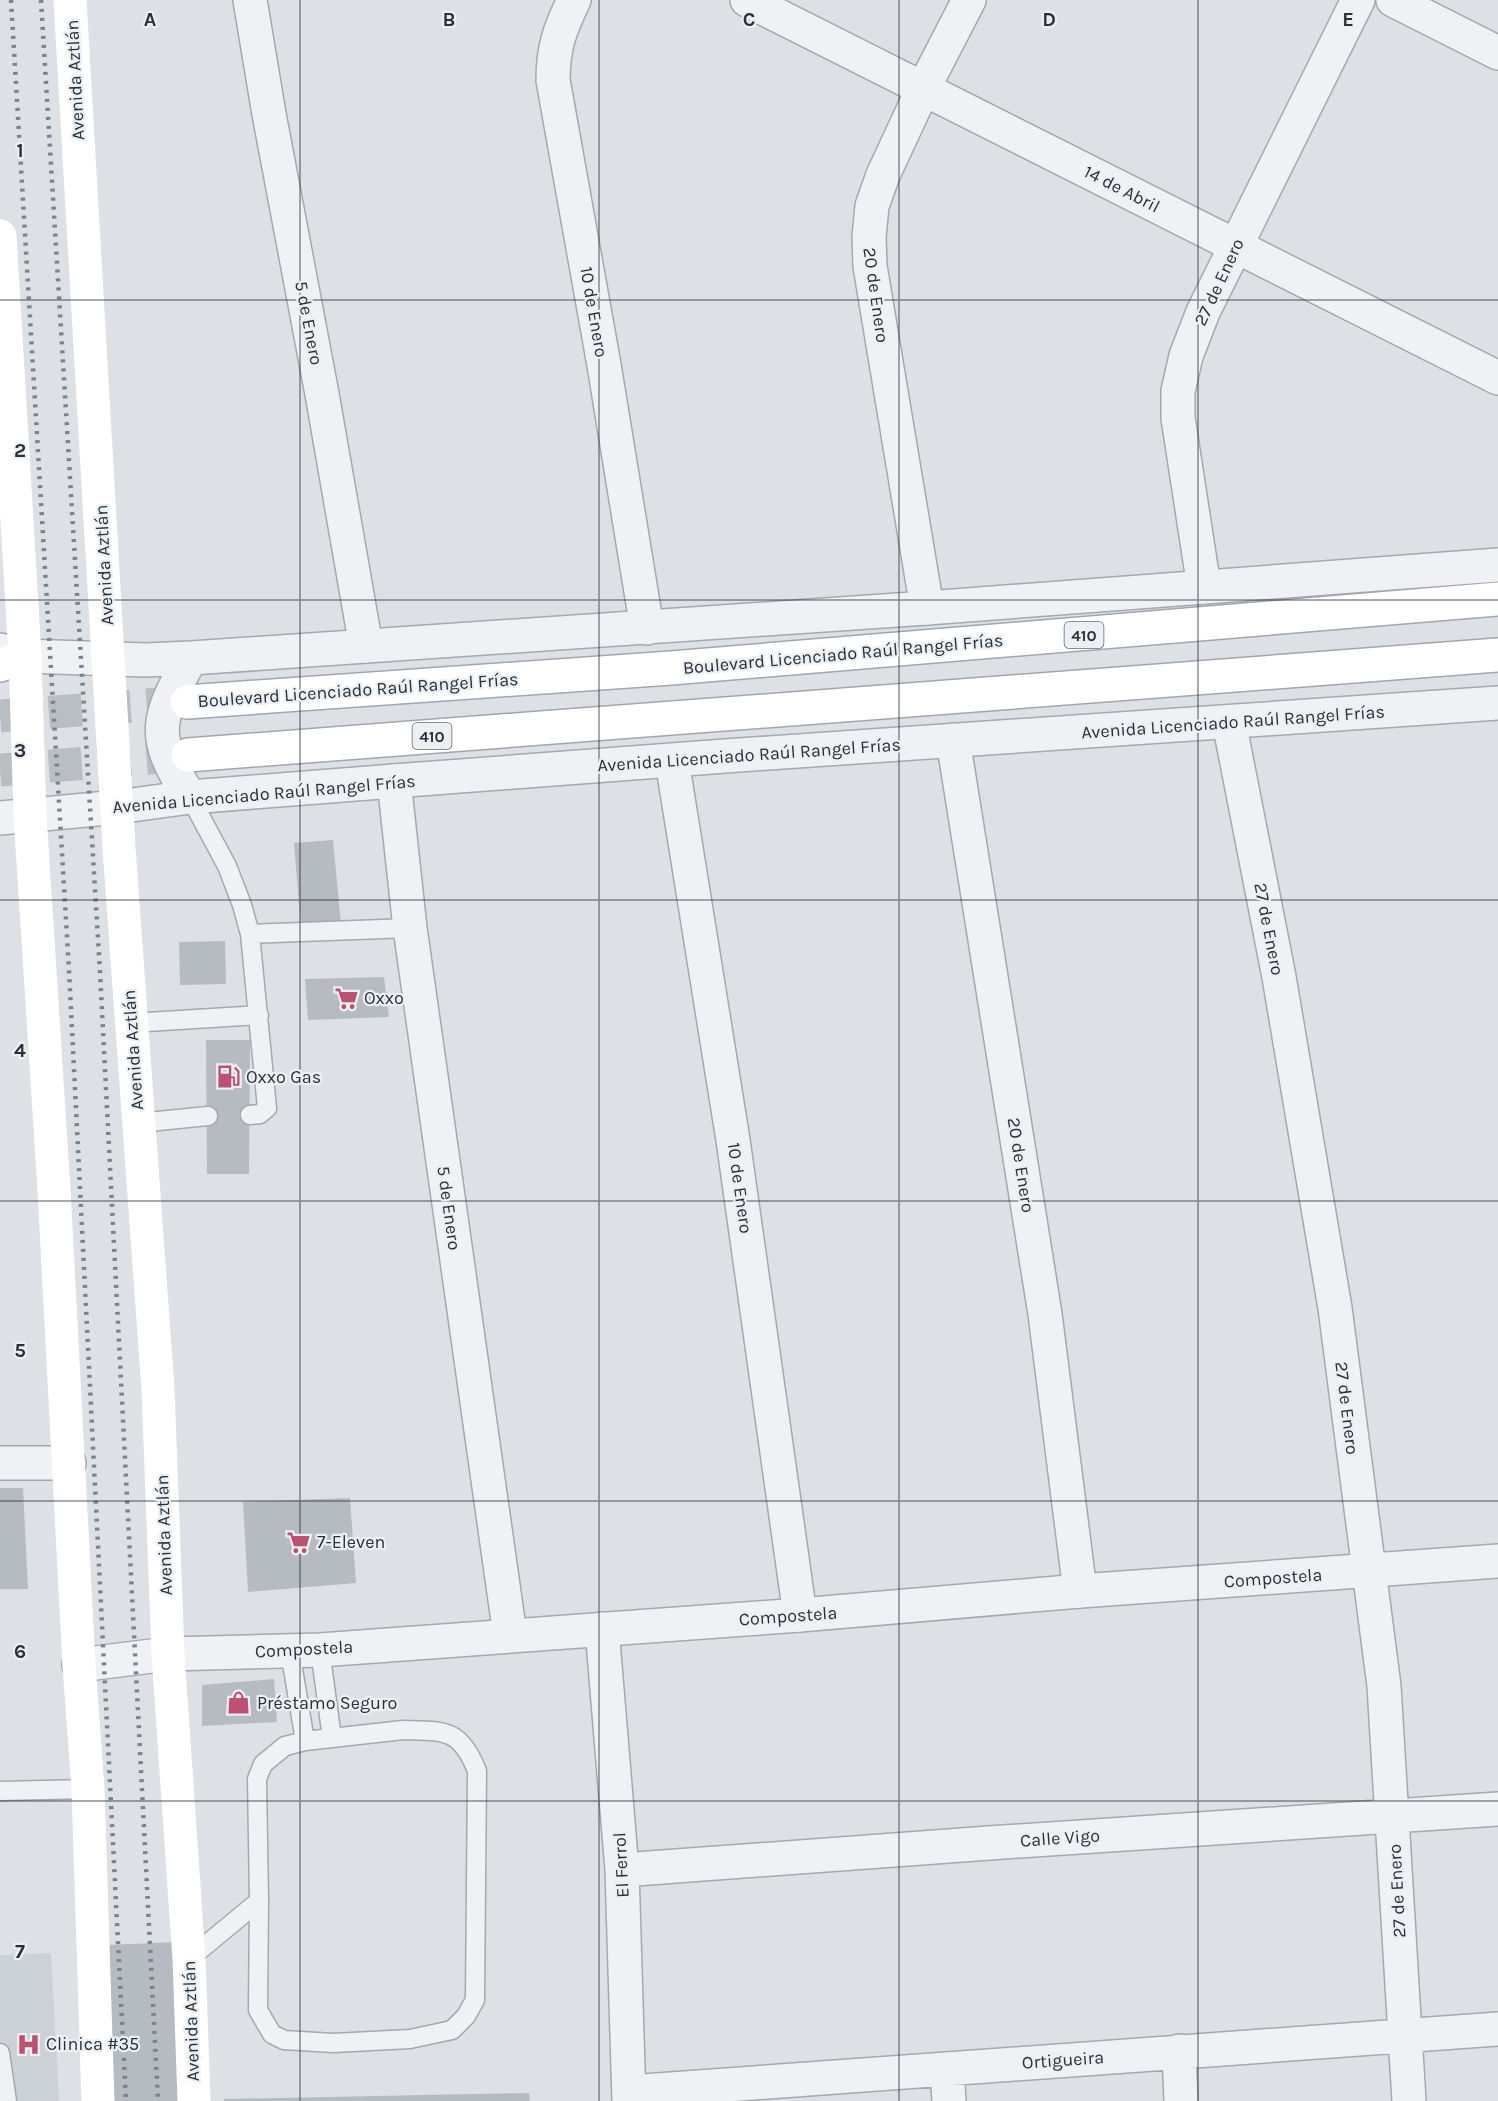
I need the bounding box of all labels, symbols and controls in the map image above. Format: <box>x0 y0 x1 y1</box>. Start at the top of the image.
text: A <box>144 8 157 31</box>
text: B <box>443 8 455 31</box>
text: C <box>743 8 755 31</box>
text: D <box>1042 8 1056 31</box>
text: E <box>1342 8 1354 31</box>
street label: Avenida Aztlán <box>61 19 89 141</box>
text: 1 <box>16 139 24 162</box>
street label: 14 de Abril <box>1080 160 1164 218</box>
street label: 27 de Enero <box>1189 235 1249 329</box>
street label: 20 de Enero <box>858 246 894 344</box>
street label: 10 de Enero <box>575 265 613 359</box>
street label: 5 de Enero <box>290 279 328 367</box>
text: 2 <box>14 439 26 462</box>
street label: Avenida Aztlán <box>90 504 118 626</box>
road number: 410 <box>1064 622 1104 648</box>
street label: Boulevard Licenciado Raúl Rangel Frías <box>682 629 1004 679</box>
street label: Boulevard Licenciado Raúl Rangel Frías <box>197 668 519 712</box>
street label: Avenida Licenciado Raúl Rangel Frías <box>1081 700 1385 744</box>
road number: 410 <box>412 723 452 749</box>
street label: Avenida Licenciado Raúl Rangel Frías <box>597 733 901 777</box>
text: 3 <box>14 739 26 762</box>
street label: Avenida Licenciado Raúl Rangel Frías <box>112 770 416 818</box>
street label: 27 de Enero <box>1249 881 1289 977</box>
supermarket icon: Oxxo <box>333 985 359 1011</box>
place label: Oxxo <box>364 987 404 1009</box>
street label: Avenida Aztlán <box>118 989 148 1111</box>
text: 4 <box>14 1039 26 1062</box>
fuel station icon: Oxxo Gas <box>215 1064 241 1090</box>
place label: Oxxo Gas <box>246 1066 321 1088</box>
street label: 20 de Enero <box>1003 1116 1039 1214</box>
street label: 10 de Enero <box>723 1141 757 1235</box>
street label: 5 de Enero <box>432 1164 466 1252</box>
text: 5 <box>14 1339 26 1362</box>
street label: 27 de Enero <box>1330 1360 1364 1456</box>
street label: Avenida Aztlán <box>151 1474 177 1596</box>
supermarket icon: 7-Eleven <box>286 1529 312 1555</box>
place label: 7-Eleven <box>317 1531 385 1553</box>
street label: Compostela <box>1223 1564 1323 1592</box>
street label: Compostela <box>738 1602 838 1630</box>
street label: Compostela <box>254 1635 354 1663</box>
text: 6 <box>14 1640 26 1663</box>
shop icon: Préstamo Seguro <box>226 1690 252 1716</box>
place label: Préstamo Seguro <box>257 1692 397 1714</box>
street label: Calle Vigo <box>1019 1824 1101 1852</box>
street label: El Ferrol <box>608 1832 634 1898</box>
street label: 27 de Enero <box>1384 1844 1410 1938</box>
text: 7 <box>15 1940 25 1963</box>
street label: Avenida Aztlán <box>178 1960 204 2082</box>
hospital icon: Clinica #35 <box>15 2031 41 2057</box>
place label: Clinica #35 <box>46 2033 139 2055</box>
street label: Ortigueira <box>1021 2046 1105 2074</box>

